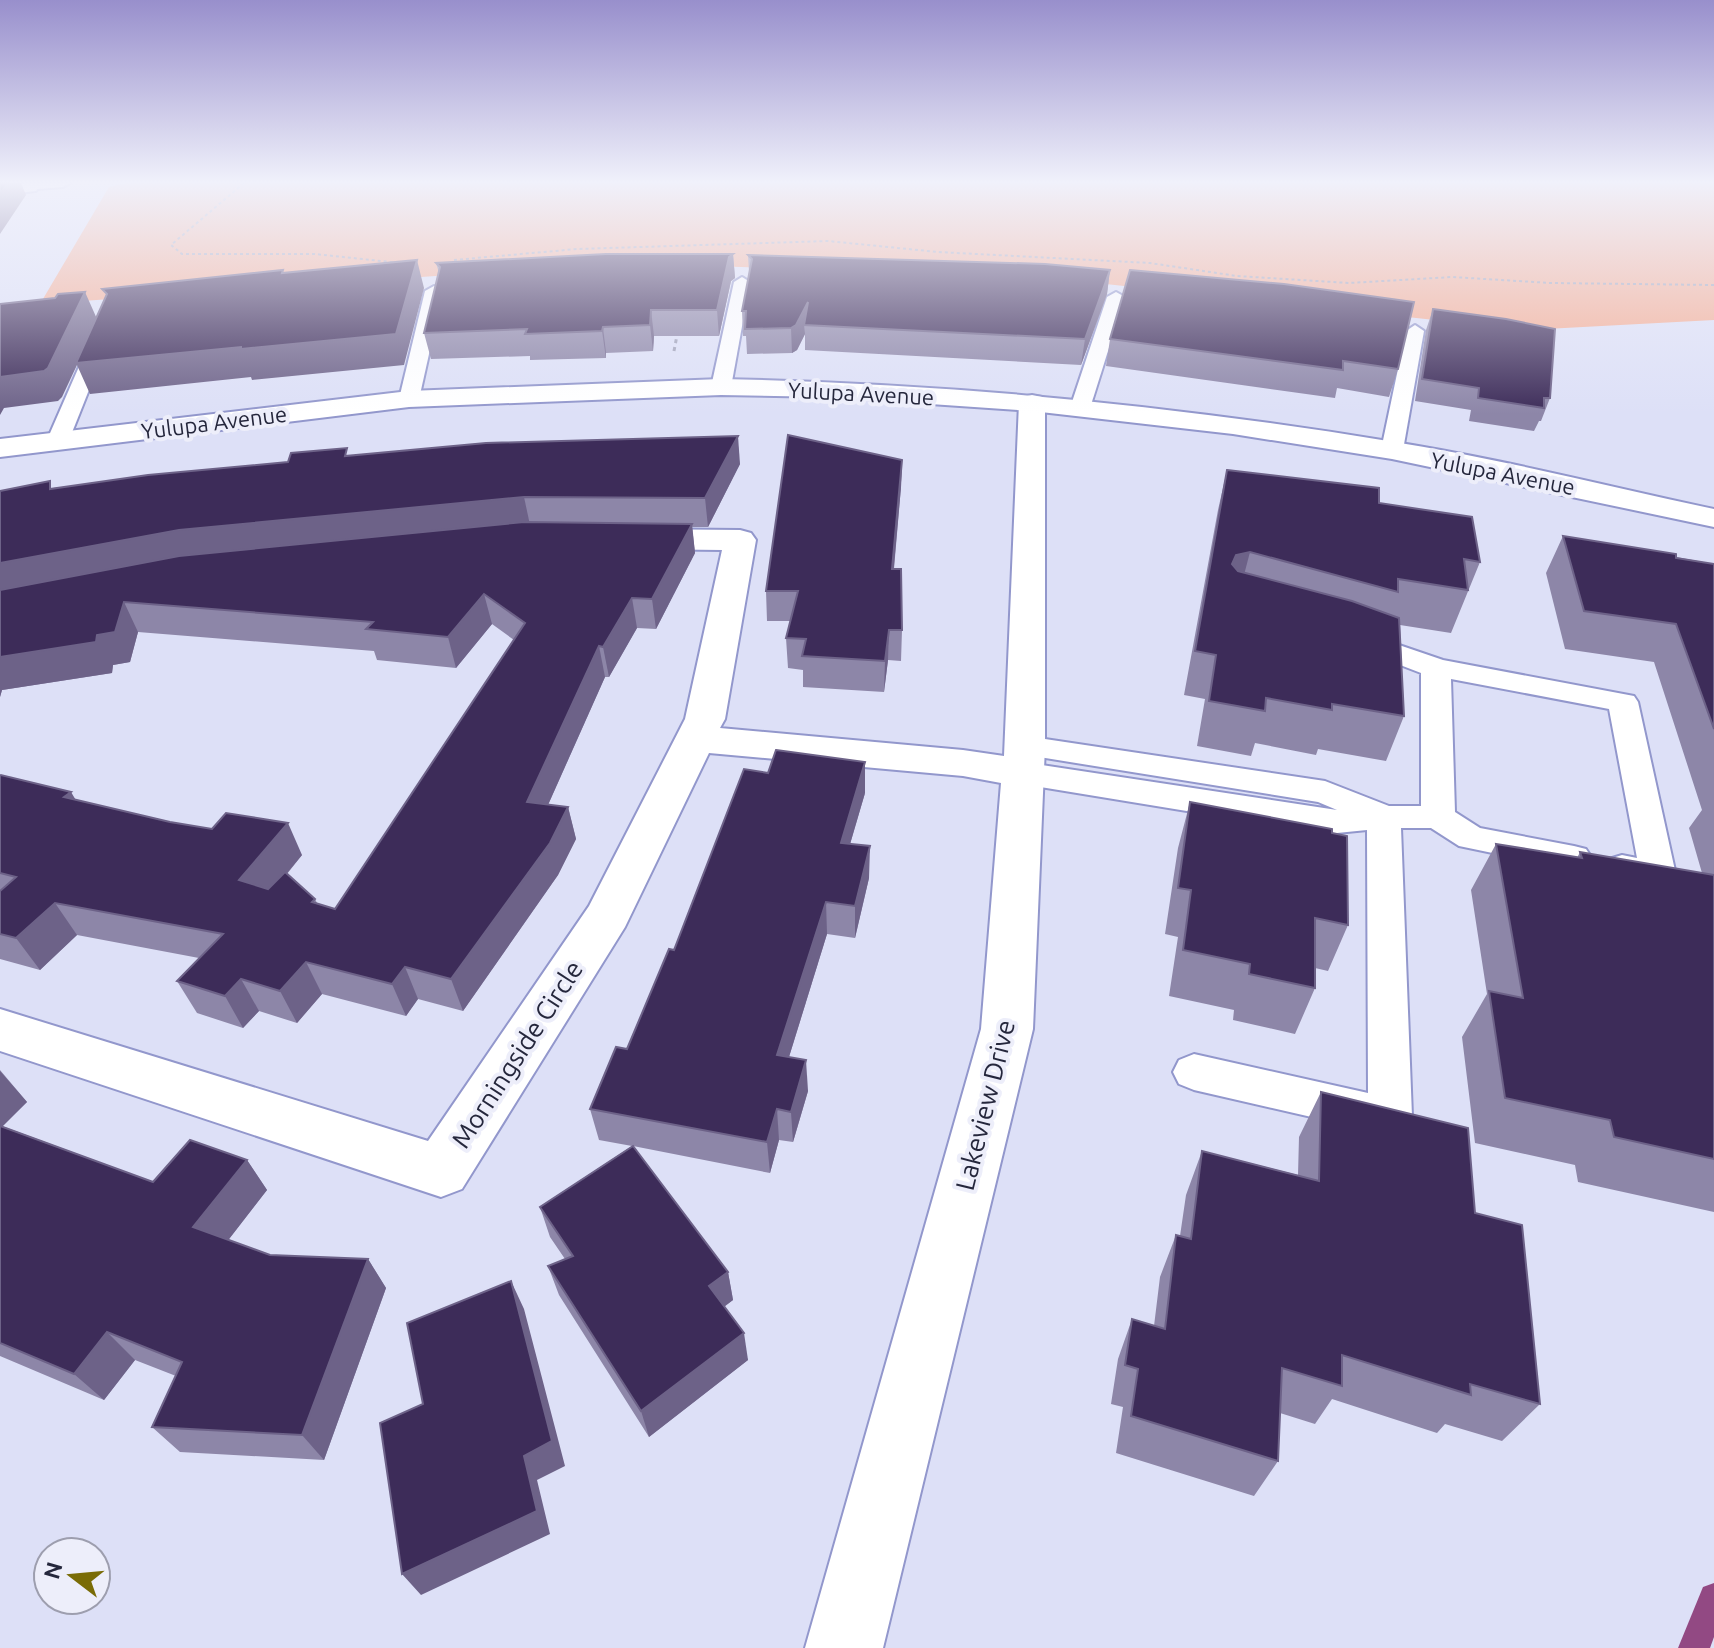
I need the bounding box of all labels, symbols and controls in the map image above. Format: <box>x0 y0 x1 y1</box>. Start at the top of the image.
street label: Yulupa Avenue <box>787 377 935 409</box>
street label: Yulupa Avenue <box>140 401 288 443</box>
street label: Yulupa Avenue <box>1429 447 1577 499</box>
street label: Morningside Circle <box>446 955 588 1153</box>
street label: Lakeview Drive <box>950 1017 1020 1193</box>
north arrow <box>32 1536 112 1616</box>
text: N <box>38 1559 67 1582</box>

